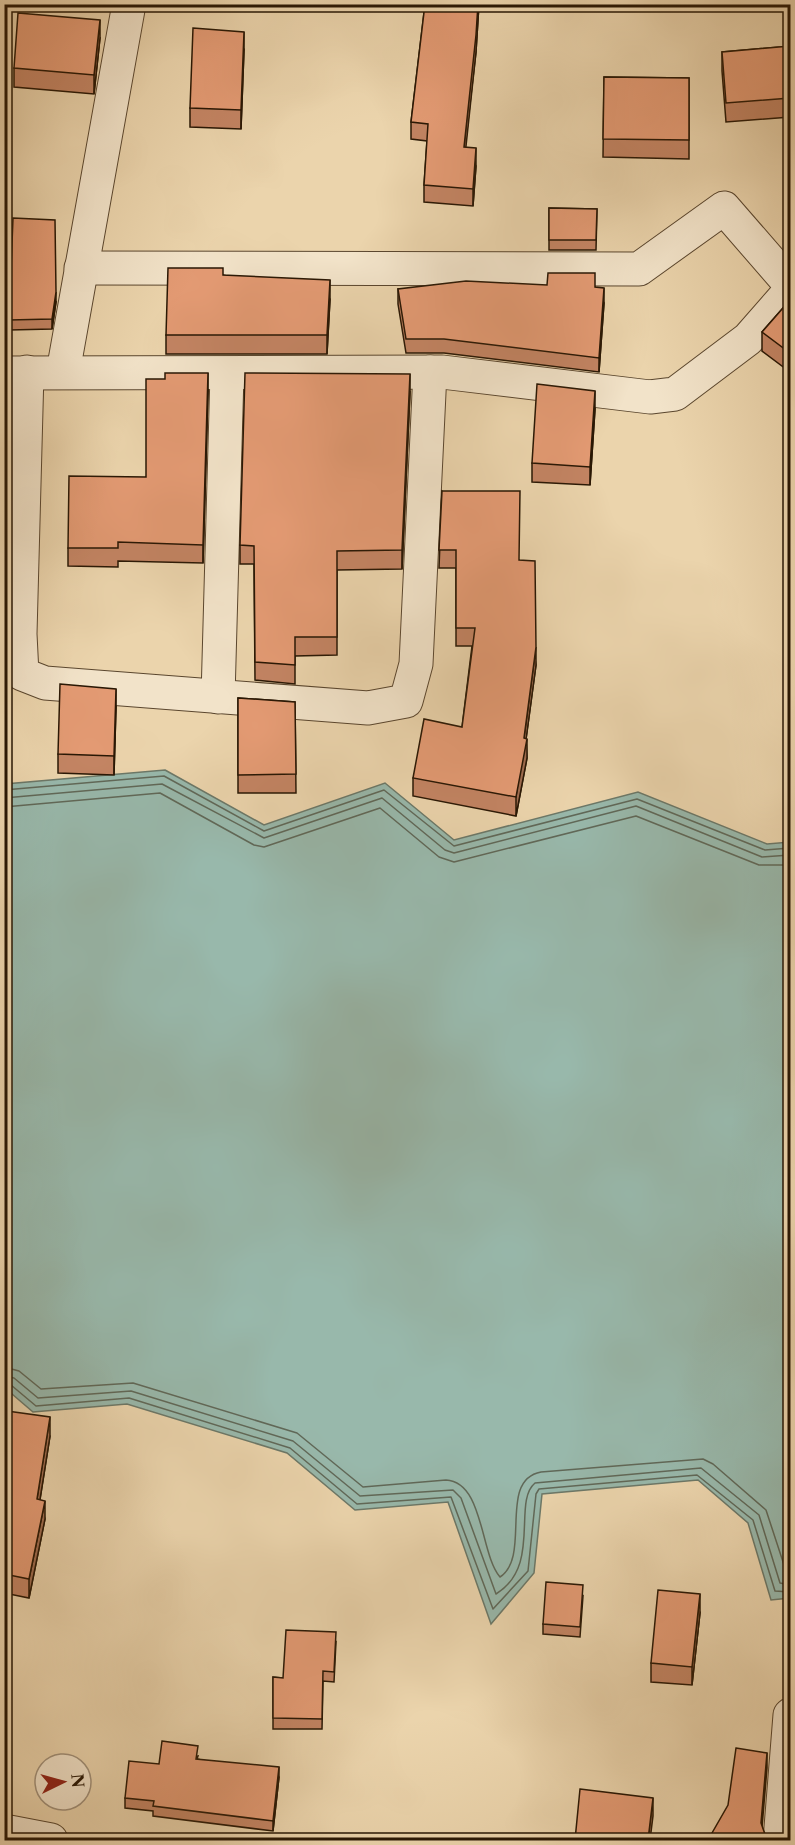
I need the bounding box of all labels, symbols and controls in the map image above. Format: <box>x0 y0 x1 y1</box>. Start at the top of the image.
north arrow <box>33 1752 93 1812</box>
text: N <box>67 1773 89 1789</box>

